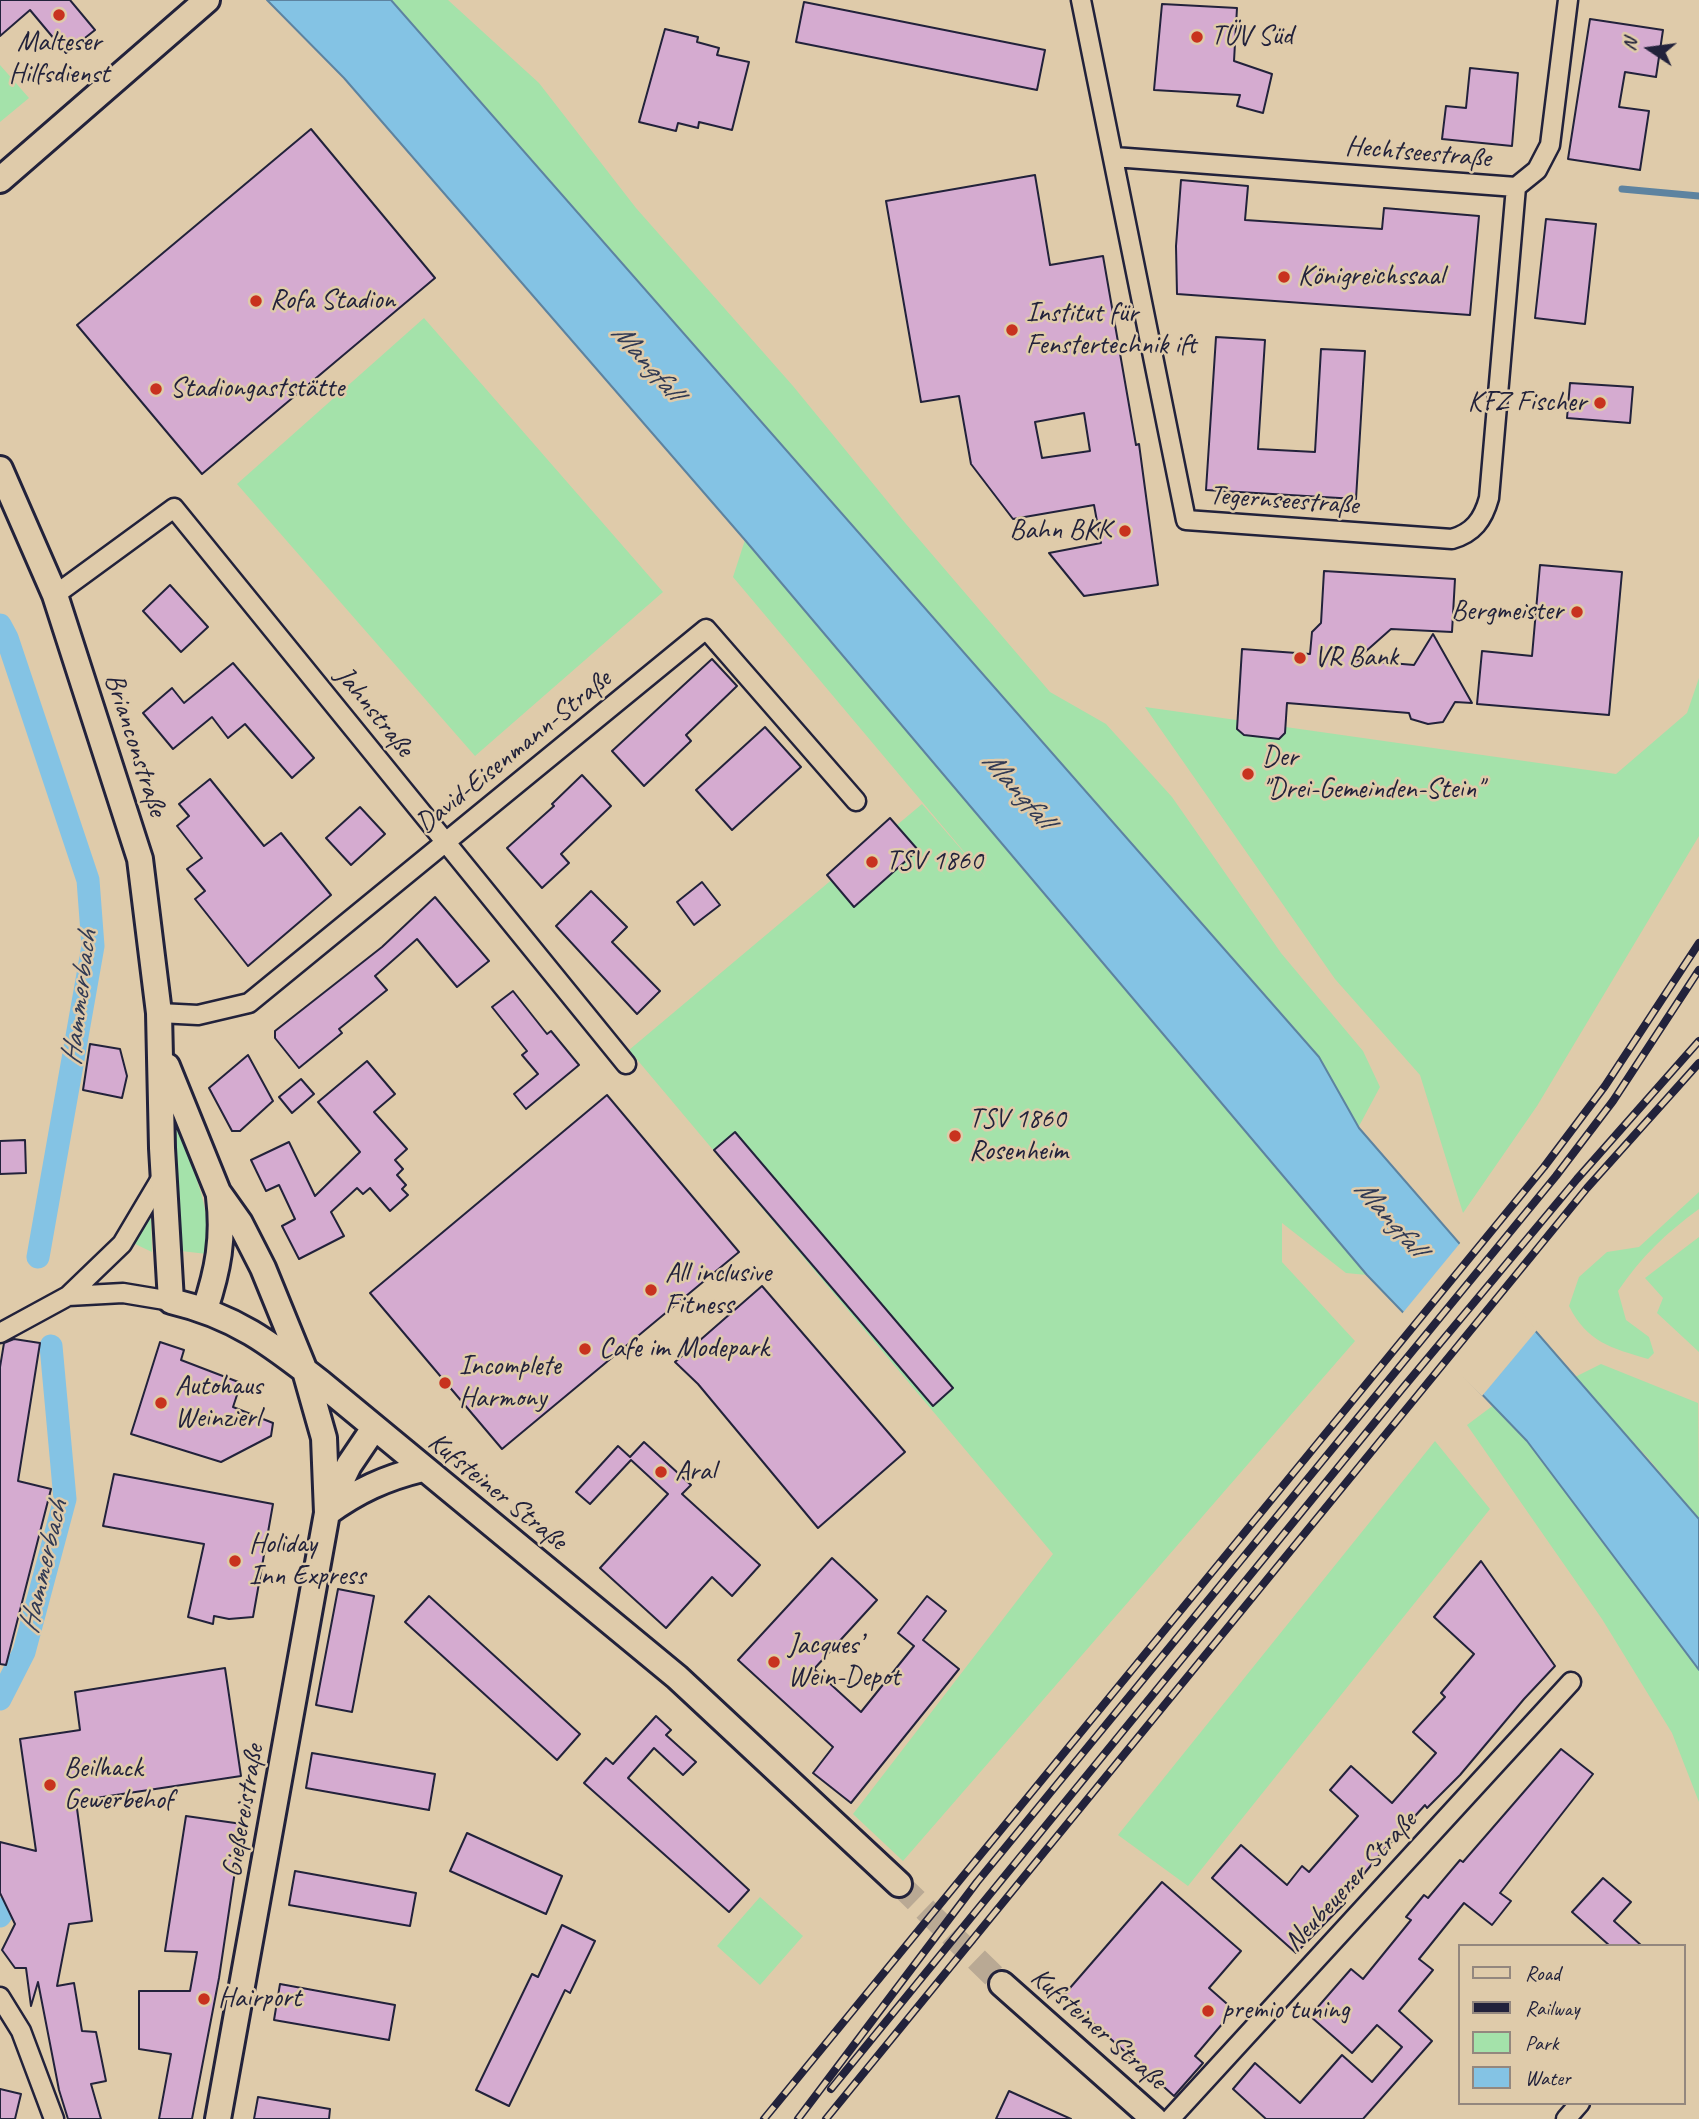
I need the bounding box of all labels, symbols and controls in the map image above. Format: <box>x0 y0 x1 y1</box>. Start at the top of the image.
marker: Malteser Hilfsdienst <box>51 7 67 23</box>
north arrow <box>1615 14 1685 84</box>
place label: TÜV Süd <box>1211 20 1293 54</box>
place label: Malteser Hilfsdienst <box>9 26 109 92</box>
marker: TÜV Süd <box>1189 29 1205 45</box>
text: N <box>1617 36 1643 53</box>
street label: Hechtseestraße <box>1344 130 1492 176</box>
place label: Königreichssaal <box>1298 260 1444 294</box>
marker: Königreichssaal <box>1276 269 1292 285</box>
place label: Rofa Stadion <box>270 284 395 318</box>
marker: Rofa Stadion <box>248 293 264 309</box>
place label: Institut für Fenstertechnik ift <box>1026 297 1196 363</box>
water label: Mangfall <box>603 316 689 408</box>
marker: Institut für Fenstertechnik ift <box>1004 322 1020 338</box>
place label: Stadiongaststätte <box>170 372 344 406</box>
marker: Stadiongaststätte <box>148 381 164 397</box>
place label: KFZ Fischer <box>1468 386 1586 420</box>
marker: KFZ Fischer <box>1592 395 1608 411</box>
street label: Tegernseestraße <box>1208 479 1360 523</box>
place label: Bahn BKK <box>1010 514 1111 548</box>
marker: Bahn BKK <box>1117 523 1133 539</box>
place label: Bergmeister <box>1451 595 1563 629</box>
marker: Bergmeister <box>1569 604 1585 620</box>
place label: VR Bank <box>1314 641 1398 675</box>
marker: VR Bank <box>1292 650 1308 666</box>
street label: Jahnstraße <box>327 660 421 764</box>
street label: David-Eisenmann-Straße <box>410 663 618 841</box>
street label: Brianconstraße <box>96 669 174 821</box>
place label: Der "Drei-Gemeinden-Stein" <box>1262 741 1483 807</box>
water label: Mangfall <box>974 744 1060 836</box>
marker: Der "Drei-Gemeinden-Stein" <box>1240 766 1256 782</box>
place label: TSV 1860 <box>886 845 982 879</box>
marker: TSV 1860 <box>864 854 880 870</box>
water label: Hammerbach <box>54 929 106 1067</box>
place label: TSV 1860 Rosenheim <box>969 1103 1068 1169</box>
marker: TSV 1860 Rosenheim <box>947 1128 963 1144</box>
water label: Mangfall <box>1346 1172 1432 1264</box>
place label: All inclusive Fitness <box>665 1257 771 1323</box>
marker: All inclusive Fitness <box>643 1282 659 1298</box>
place label: Cafe im Modepark <box>599 1332 769 1366</box>
marker: Cafe im Modepark <box>577 1341 593 1357</box>
place label: Incomplete Harmony <box>459 1350 561 1416</box>
place label: Autohaus Weinzierl <box>175 1370 262 1436</box>
marker: Incomplete Harmony <box>437 1375 453 1391</box>
marker: Autohaus Weinzierl <box>153 1395 169 1411</box>
street label: Kufsteiner Straße <box>421 1426 573 1558</box>
place label: Aral <box>675 1455 716 1489</box>
marker: Aral <box>653 1464 669 1480</box>
water label: Hammerbach <box>11 1497 77 1637</box>
place label: Holiday Inn Express <box>249 1528 365 1594</box>
marker: Holiday Inn Express <box>227 1553 243 1569</box>
place label: Jacques’ Wein-Depot <box>788 1629 900 1695</box>
marker: Jacques’ Wein-Depot <box>766 1654 782 1670</box>
street label: Gießereistraße <box>216 1742 272 1880</box>
place label: Beilhack Gewerbehof <box>64 1752 173 1818</box>
marker: Beilhack Gewerbehof <box>42 1777 58 1793</box>
street label: Neubeuerer Straße <box>1278 1805 1424 1959</box>
legend <box>1458 1944 1685 2105</box>
text: Road <box>1525 1960 1560 1986</box>
street label: Kufsteiner Straße <box>1023 1961 1173 2097</box>
place label: Hairport <box>218 1982 301 2016</box>
marker: Hairport <box>196 1991 212 2007</box>
place label: premio tuning <box>1222 1994 1349 2028</box>
text: Railway <box>1525 1995 1579 2021</box>
marker: premio tuning <box>1200 2003 1216 2019</box>
text: Park <box>1525 2030 1558 2056</box>
text: Water <box>1525 2065 1571 2091</box>

